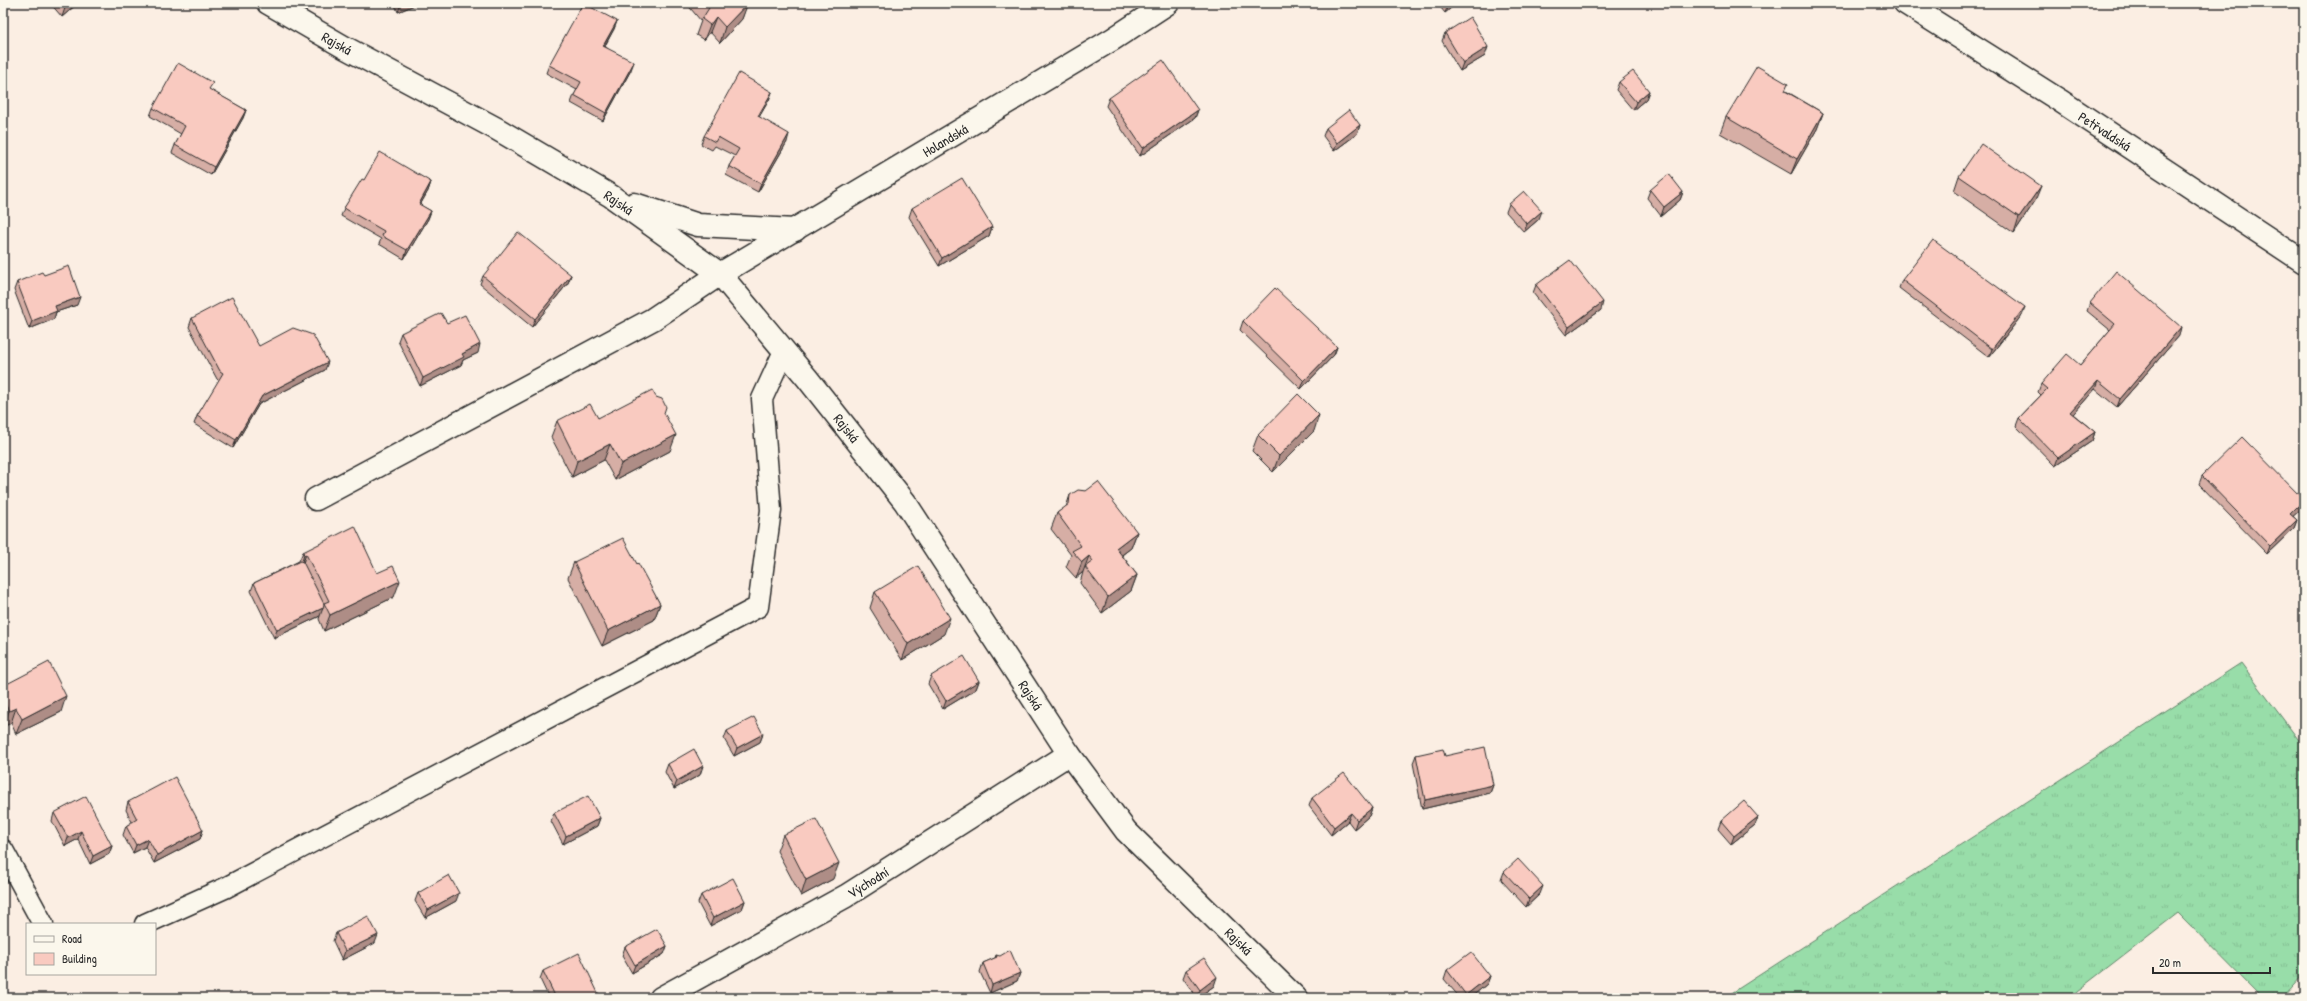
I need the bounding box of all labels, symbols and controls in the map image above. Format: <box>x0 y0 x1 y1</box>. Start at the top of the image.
street label: Rajská <box>318 27 356 60</box>
street label: Petřvaldská <box>2075 107 2136 155</box>
street label: Holandská <box>919 119 972 161</box>
street label: Rajská <box>600 185 638 220</box>
street label: Rajská <box>829 410 865 447</box>
street label: Rajská <box>1014 676 1048 714</box>
street label: Východní <box>844 862 893 903</box>
legend <box>26 923 156 975</box>
street label: Rajská <box>1220 923 1257 960</box>
text: Road <box>62 930 82 947</box>
scale bar <box>2153 949 2270 975</box>
text: Building <box>62 950 97 967</box>
text: 20 m <box>2159 954 2181 971</box>

